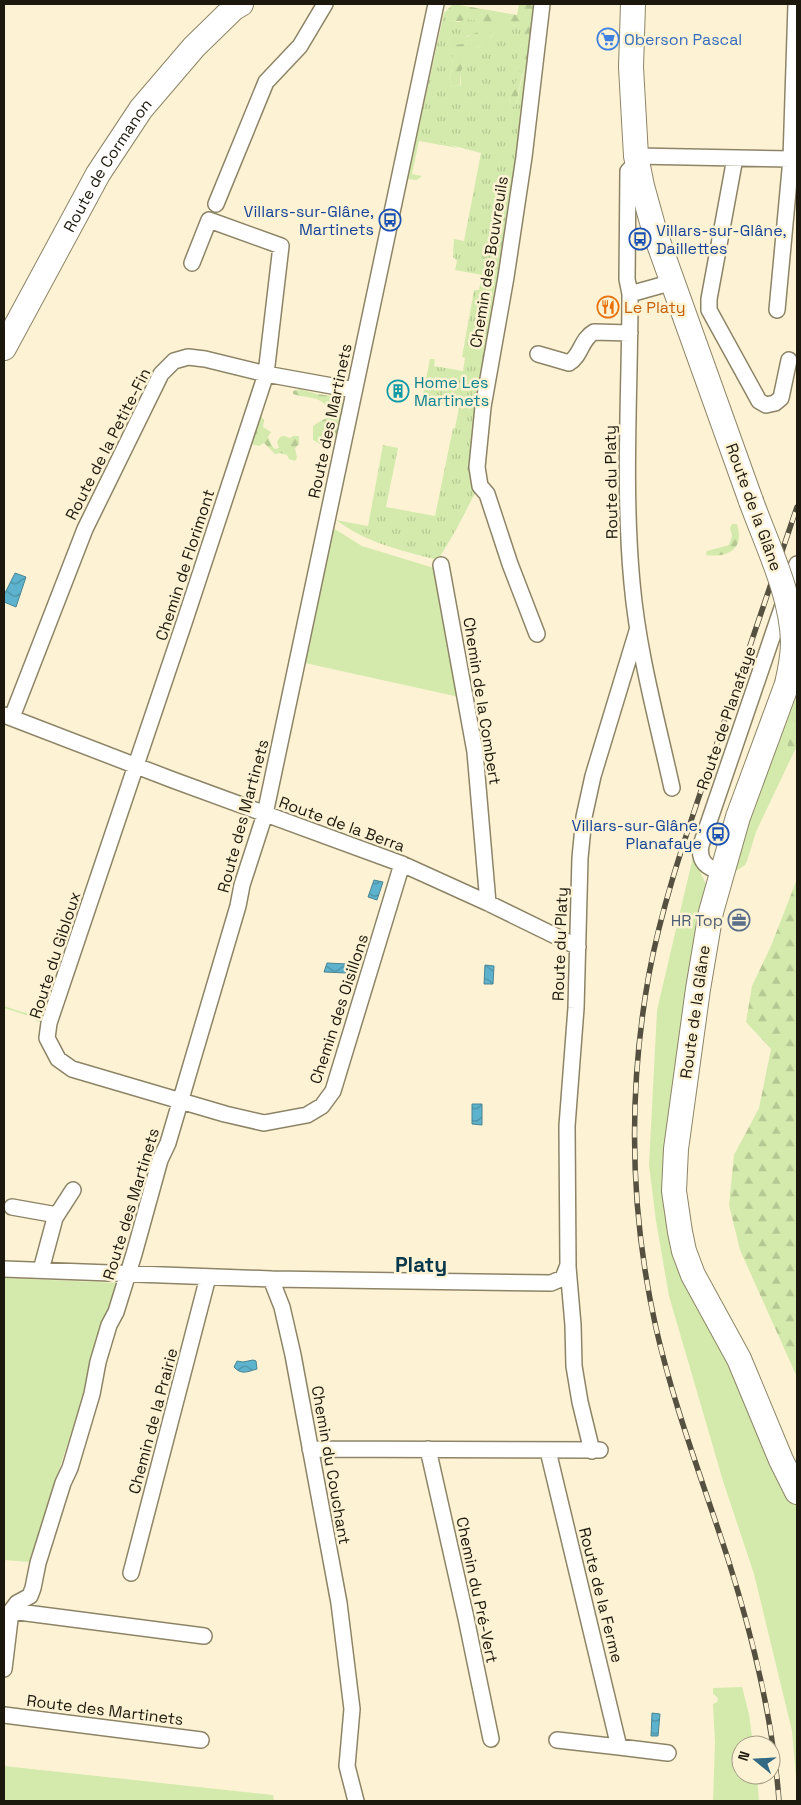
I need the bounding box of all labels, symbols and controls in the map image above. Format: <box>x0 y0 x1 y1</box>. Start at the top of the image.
supermarket icon: Oberson Pascal <box>596 27 620 51</box>
place label: Oberson Pascal <box>624 29 742 50</box>
street label: Route de Cormanon <box>58 94 156 236</box>
street label: Chemin des Bouvreuils <box>465 175 513 349</box>
place label: Villars-sur-Glâne, Martinets <box>243 201 374 240</box>
bus stop icon: Villars-sur-Glâne, Martinets <box>378 208 402 232</box>
place label: Villars-sur-Glâne, Daillettes <box>656 220 787 259</box>
bus stop icon: Villars-sur-Glâne, Daillettes <box>628 227 652 251</box>
restaurant icon: Le Platy <box>596 295 620 319</box>
place label: Le Platy <box>624 297 686 318</box>
street label: Route des Martinets <box>303 342 357 500</box>
street label: Route de la Petite-Fin <box>61 365 155 523</box>
place label: Home Les Martinets <box>414 372 489 411</box>
building icon: Home Les Martinets <box>386 379 410 403</box>
street label: Route du Platy <box>600 425 622 539</box>
street label: Route de la Glâne <box>721 440 787 574</box>
street label: Chemin de Florimont <box>151 487 219 643</box>
street label: Chemin de la Combert <box>458 616 506 786</box>
street label: Route de Planafaye <box>692 643 760 793</box>
street label: Route des Martinets <box>212 737 274 895</box>
street label: Route de la Berra <box>276 791 408 857</box>
place label: Villars-sur-Glâne, Planafaye <box>571 815 702 854</box>
bus stop icon: Villars-sur-Glâne, Planafaye <box>706 822 730 846</box>
street label: Route du Platy <box>548 887 572 1001</box>
street label: Route du Gibloux <box>25 889 85 1021</box>
office icon: HR Top <box>727 908 751 932</box>
place label: HR Top <box>671 910 723 931</box>
street label: Chemin des Oisillons <box>305 931 373 1087</box>
street label: Route de la Glâne <box>675 944 715 1080</box>
street label: Route des Martinets <box>98 1125 164 1283</box>
district label: Platy <box>395 1251 447 1278</box>
street label: Chemin de la Prairie <box>123 1346 183 1496</box>
street label: Chemin du Couchant <box>307 1384 355 1546</box>
street label: Chemin du Pré-Vert <box>451 1515 503 1665</box>
street label: Route de la Ferme <box>574 1525 628 1665</box>
street label: Route des Martinets <box>25 1690 185 1730</box>
north arrow <box>731 1735 781 1785</box>
text: N <box>734 1749 754 1763</box>

